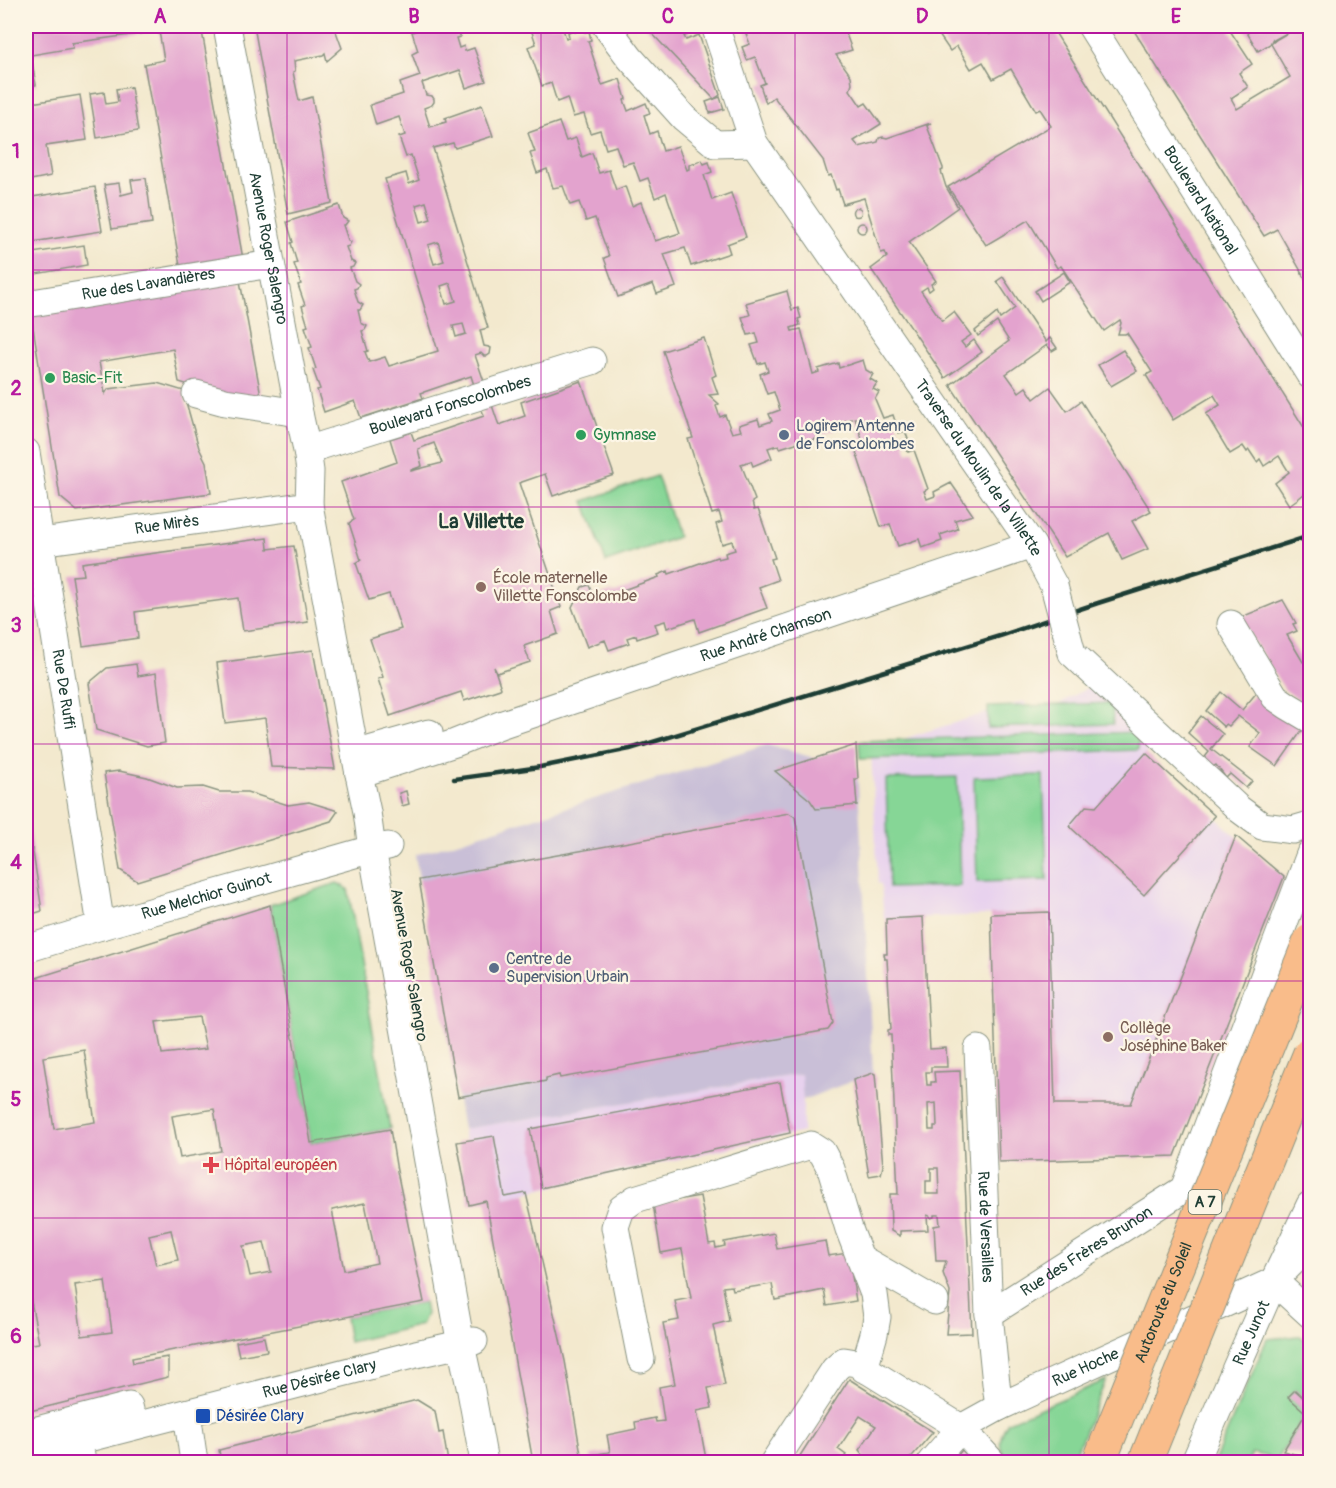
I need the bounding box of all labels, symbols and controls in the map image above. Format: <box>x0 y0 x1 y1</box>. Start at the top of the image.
text: A <box>154 4 167 29</box>
text: B <box>408 4 420 29</box>
text: C <box>662 4 674 29</box>
text: D <box>916 4 929 29</box>
text: E <box>1171 4 1182 29</box>
text: 1 <box>12 139 20 164</box>
street label: Boulevard National <box>1159 142 1242 259</box>
street label: Avenue Roger Salengro <box>244 170 292 327</box>
street label: Rue des Lavandières <box>80 263 216 305</box>
place label: Basic-Fit <box>62 368 123 388</box>
marker: Basic-Fit <box>43 371 57 385</box>
street label: Boulevard Fonscolombes <box>367 371 533 440</box>
street label: Traverse du Moulin de la Villette <box>910 375 1046 560</box>
text: 2 <box>10 376 22 401</box>
place label: Logirem Antenne de Fonscolombes <box>796 416 915 454</box>
place label: Gymnase <box>593 425 656 445</box>
marker: Gymnase <box>574 428 588 442</box>
marker: Logirem Antenne de Fonscolombes <box>777 428 791 442</box>
district label: La Villette <box>438 509 525 534</box>
street label: Rue Mirès <box>133 510 200 539</box>
place label: École maternelle Villette Fonscolombe <box>493 568 637 606</box>
marker: École maternelle Villette Fonscolombe <box>474 580 488 594</box>
street label: Rue André Chamson <box>698 604 834 667</box>
text: 3 <box>10 613 22 638</box>
street label: Rue De Ruffi <box>47 648 80 731</box>
text: 4 <box>10 850 22 875</box>
street label: Rue Melchior Guinot <box>139 868 274 924</box>
street label: Avenue Roger Salengro <box>386 887 432 1043</box>
place label: Centre de Supervision Urbain <box>506 949 629 987</box>
marker: Centre de Supervision Urbain <box>487 961 501 975</box>
place label: Collège Joséphine Baker <box>1120 1018 1227 1056</box>
marker: Collège Joséphine Baker <box>1101 1030 1115 1044</box>
text: 5 <box>11 1087 22 1112</box>
place label: Hôpital européen <box>224 1155 337 1175</box>
marker: Hôpital européen <box>202 1156 220 1174</box>
street label: Rue de Versailles <box>973 1171 998 1283</box>
road number: A 7 <box>1188 1190 1222 1214</box>
street label: Rue des Frères Brunon <box>1017 1202 1156 1301</box>
street label: Autoroute du Soleil <box>1130 1239 1197 1366</box>
street label: Rue Junot <box>1228 1297 1275 1368</box>
text: 6 <box>10 1324 22 1349</box>
street label: Rue Hoche <box>1049 1343 1122 1391</box>
street label: Rue Désirée Clary <box>261 1355 379 1403</box>
place label: Désirée Clary <box>216 1406 304 1426</box>
marker: Désirée Clary <box>194 1407 212 1425</box>

